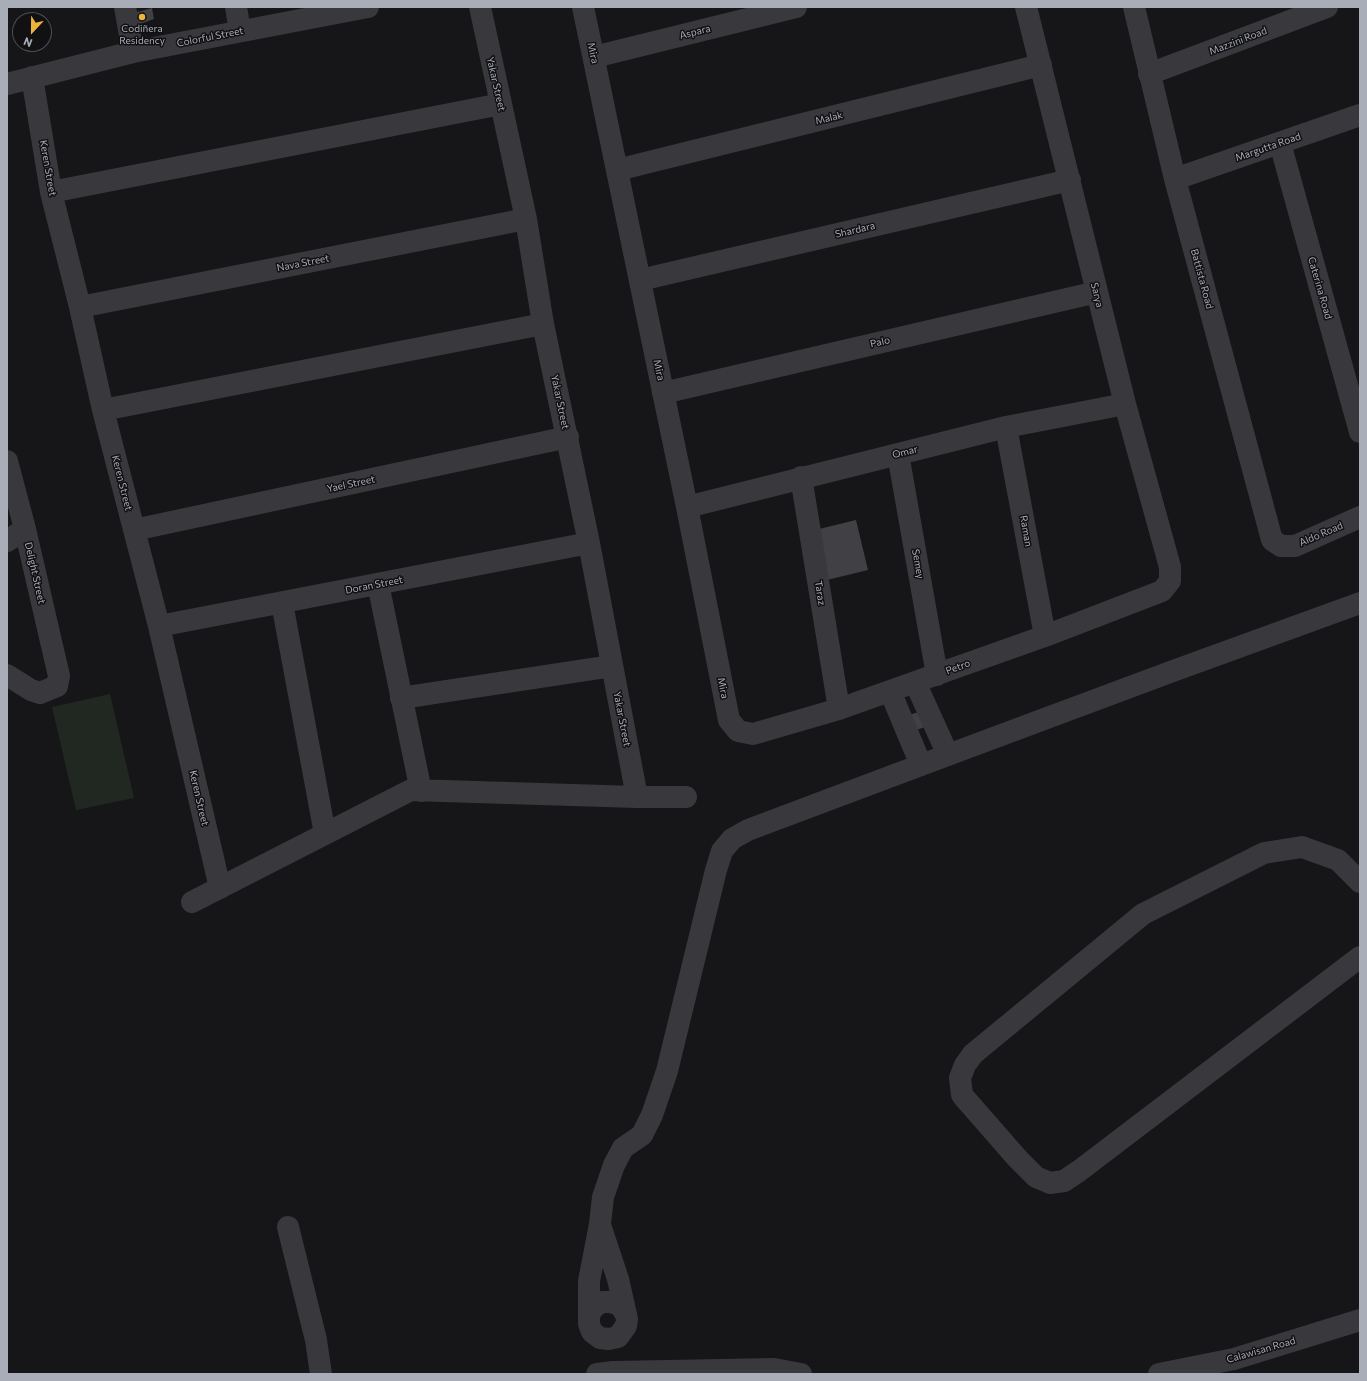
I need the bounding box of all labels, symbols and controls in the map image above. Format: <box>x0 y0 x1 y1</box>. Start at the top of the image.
north arrow <box>12 12 52 52</box>
marker: Codiñera Residency <box>137 12 147 22</box>
street label: Aspara <box>678 22 712 42</box>
place label: Codiñera Residency <box>119 23 165 46</box>
street label: Colorful Street <box>176 25 244 49</box>
street label: Mazzini Road <box>1207 25 1269 57</box>
text: N <box>21 35 34 50</box>
street label: Mira <box>585 41 601 65</box>
street label: Yakar Street <box>484 56 508 112</box>
street label: Malak <box>814 109 844 127</box>
street label: Margutta Road <box>1234 130 1302 164</box>
street label: Keren Street <box>37 139 59 197</box>
street label: Shardara <box>834 220 876 240</box>
street label: Battista Road <box>1188 248 1216 310</box>
street label: Nava Street <box>276 252 330 274</box>
street label: Caterina Road <box>1305 256 1335 320</box>
street label: Sarya <box>1088 281 1106 309</box>
street label: Palo <box>869 334 891 350</box>
street label: Mira <box>651 358 667 382</box>
street label: Yakar Street <box>548 374 572 430</box>
street label: Omar <box>891 443 919 461</box>
street label: Keren Street <box>109 454 135 512</box>
street label: Yael Street <box>326 473 376 495</box>
street label: Raman <box>1017 514 1035 548</box>
street label: Aldo Road <box>1297 519 1345 549</box>
street label: Delight Street <box>22 541 48 605</box>
street label: Semey <box>909 548 927 580</box>
street label: Doran Street <box>344 574 404 596</box>
street label: Taraz <box>812 580 828 606</box>
street label: Petro <box>944 657 972 677</box>
street label: Mira <box>715 676 731 700</box>
street label: Yakar Street <box>611 691 633 747</box>
street label: Keren Street <box>187 769 211 827</box>
street label: Calawisan Road <box>1225 1334 1297 1366</box>

